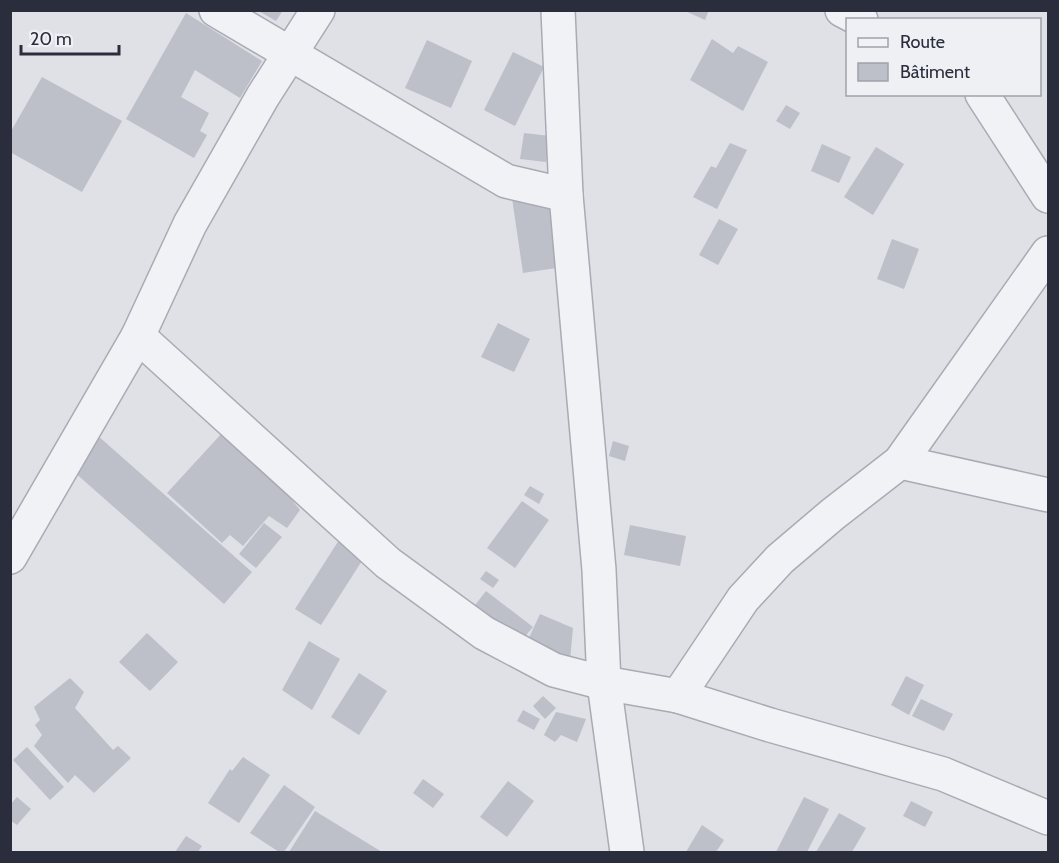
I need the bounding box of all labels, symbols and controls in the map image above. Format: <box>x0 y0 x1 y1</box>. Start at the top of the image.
scale bar <box>21 18 118 56</box>
legend <box>846 18 1041 96</box>
text: 20 m <box>30 28 72 50</box>
text: Route <box>900 31 945 53</box>
text: Bâtiment <box>900 61 970 83</box>

